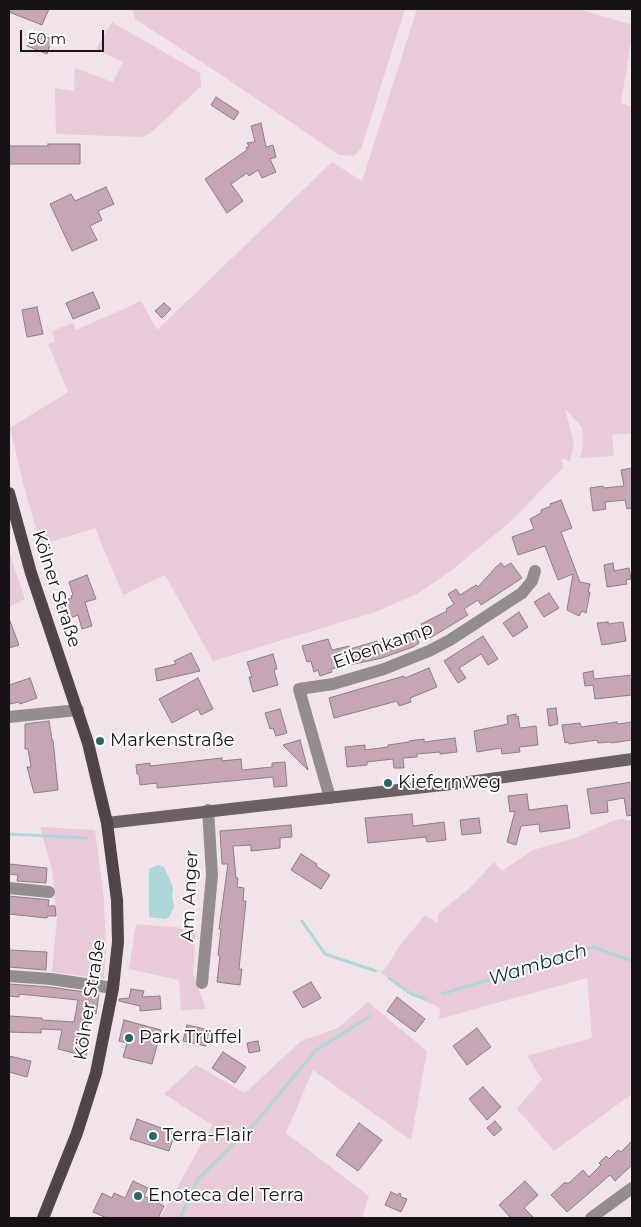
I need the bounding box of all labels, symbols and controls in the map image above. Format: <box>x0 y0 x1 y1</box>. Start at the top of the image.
scale bar <box>22 20 106 52</box>
text: 50 m <box>28 29 66 48</box>
street label: Kölner Straße <box>27 528 85 650</box>
street label: Eibenkamp <box>330 618 436 674</box>
place label: Markenstraße <box>110 730 234 752</box>
marker: Markenstraße <box>94 735 106 747</box>
place label: Kiefernweg <box>398 772 501 794</box>
marker: Kiefernweg <box>382 777 394 789</box>
street label: Am Anger <box>177 849 203 943</box>
street label: Kölner Straße <box>70 938 110 1062</box>
water label: Wambach <box>486 939 590 991</box>
place label: Park Trüffel <box>139 1027 242 1049</box>
marker: Park Trüffel <box>123 1032 135 1044</box>
place label: Terra-Flair <box>163 1125 253 1147</box>
marker: Terra-Flair <box>147 1130 159 1142</box>
place label: Enoteca del Terra <box>148 1185 304 1207</box>
marker: Enoteca del Terra <box>132 1190 144 1202</box>

